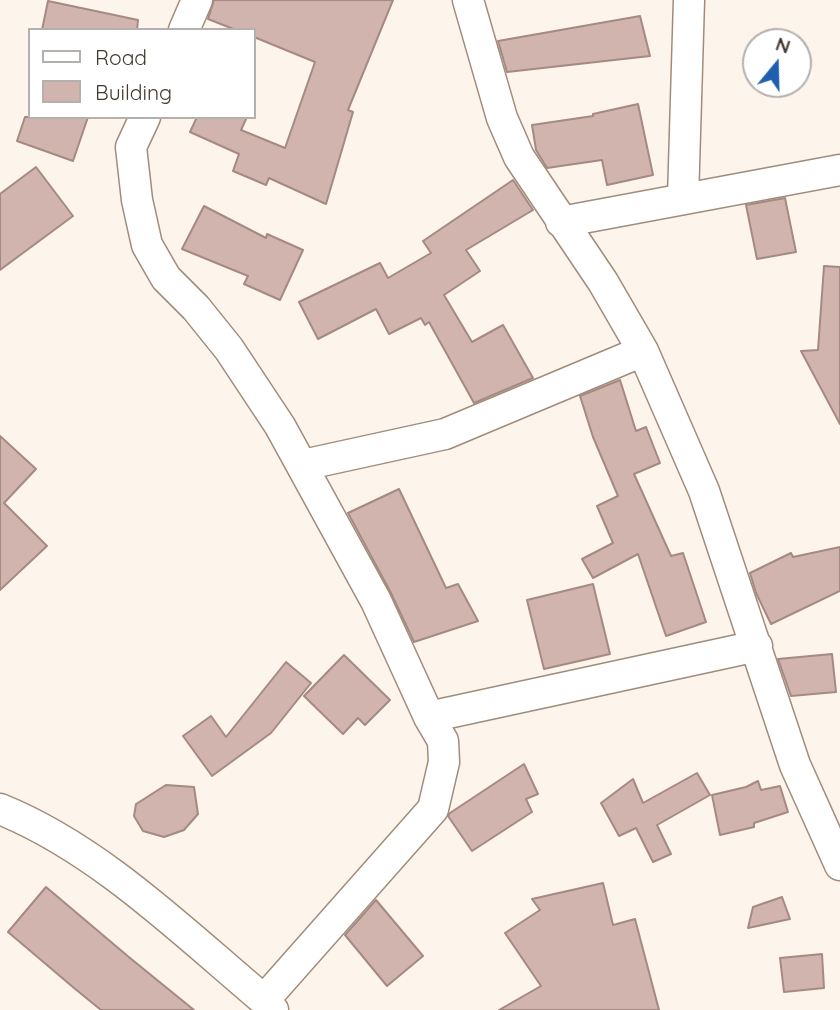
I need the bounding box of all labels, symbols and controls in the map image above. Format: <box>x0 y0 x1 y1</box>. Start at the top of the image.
legend <box>28 28 256 119</box>
north arrow <box>742 28 812 98</box>
text: N <box>773 31 794 59</box>
text: Road <box>95 44 147 70</box>
text: Building <box>95 79 172 105</box>

